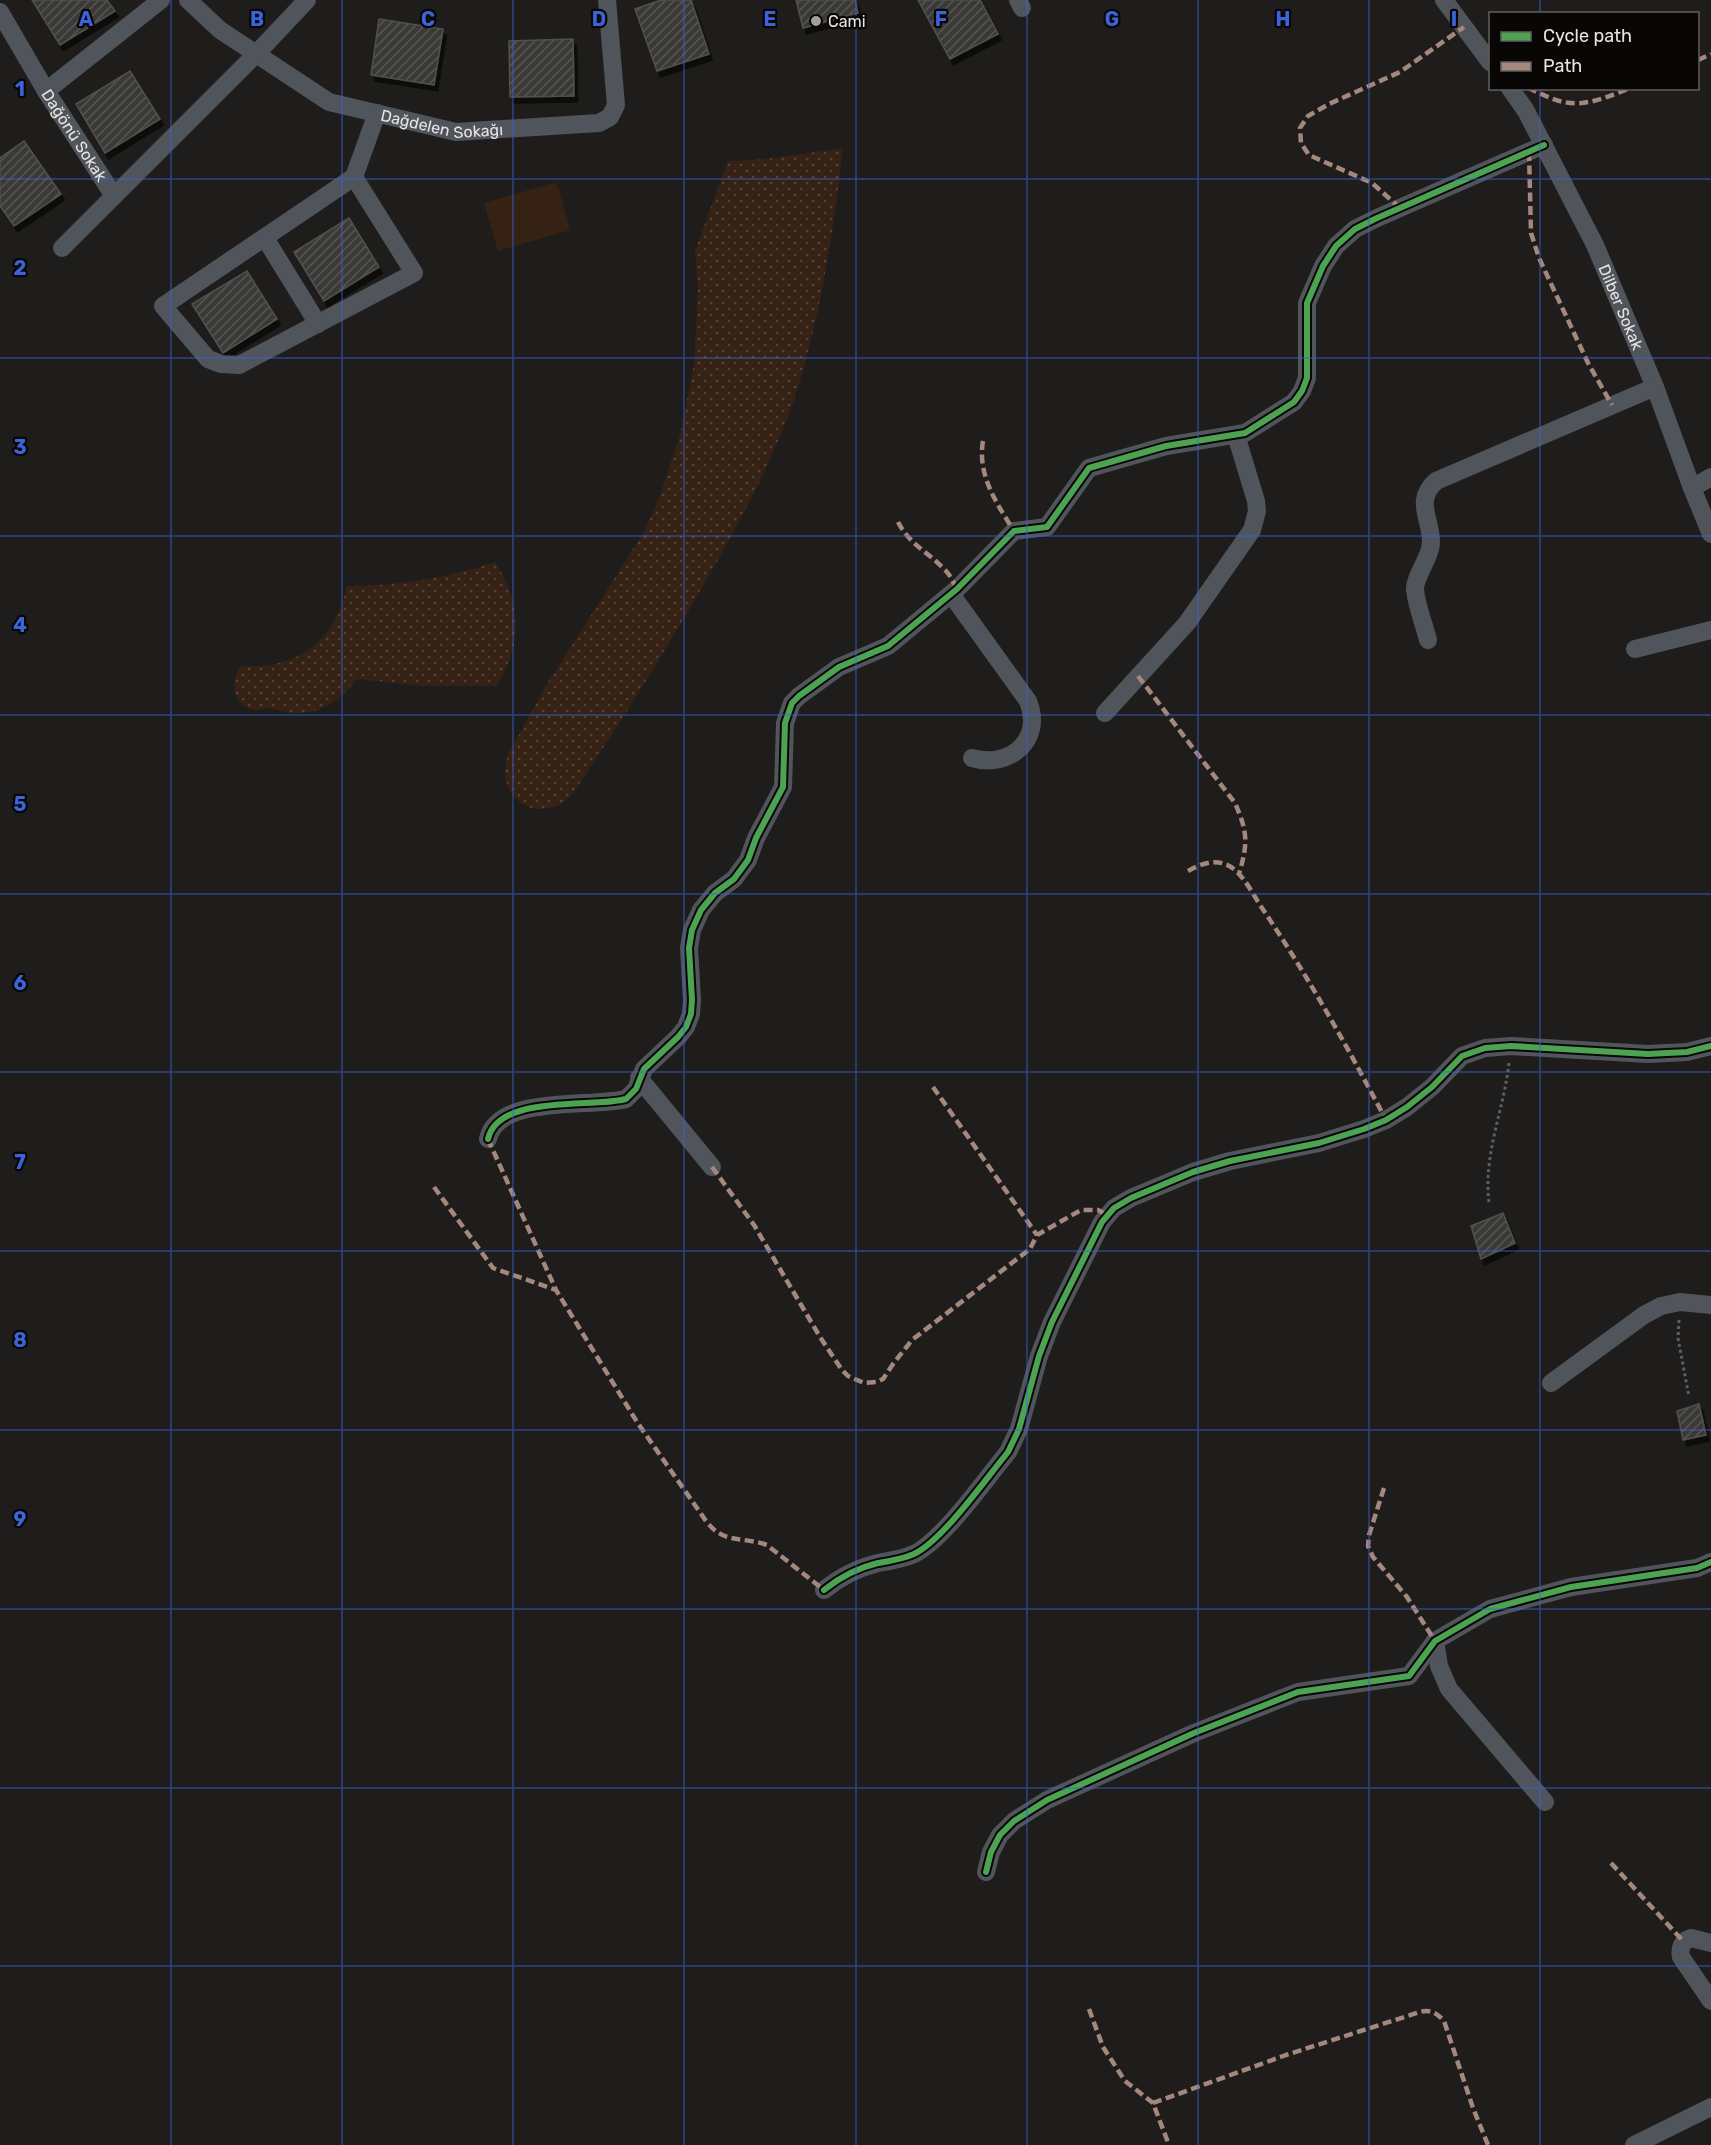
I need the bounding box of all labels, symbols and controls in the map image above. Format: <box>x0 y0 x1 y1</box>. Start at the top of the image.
text: A <box>79 7 94 31</box>
text: B <box>250 7 264 31</box>
text: C <box>421 7 435 31</box>
text: D <box>592 7 606 31</box>
text: E <box>764 7 776 31</box>
text: F <box>935 7 947 31</box>
text: G <box>1105 7 1119 31</box>
text: H <box>1276 7 1290 31</box>
text: I <box>1451 7 1457 31</box>
place label: Cami <box>828 12 866 31</box>
legend <box>1489 12 1699 90</box>
marker: Cami <box>809 14 823 28</box>
text: Cycle path <box>1543 25 1632 47</box>
text: Path <box>1543 55 1582 77</box>
text: 1 <box>15 77 25 101</box>
street label: Dağönü Sokak <box>37 86 111 186</box>
street label: Dağdelen Sokağı <box>379 106 504 142</box>
text: 2 <box>14 256 27 280</box>
street label: Dilber Sokak <box>1594 261 1648 354</box>
text: 3 <box>13 435 27 459</box>
text: 4 <box>13 613 27 637</box>
text: 5 <box>14 792 27 816</box>
text: 6 <box>13 971 27 995</box>
text: 7 <box>14 1150 26 1174</box>
text: 8 <box>13 1328 27 1352</box>
text: 9 <box>14 1507 27 1531</box>

